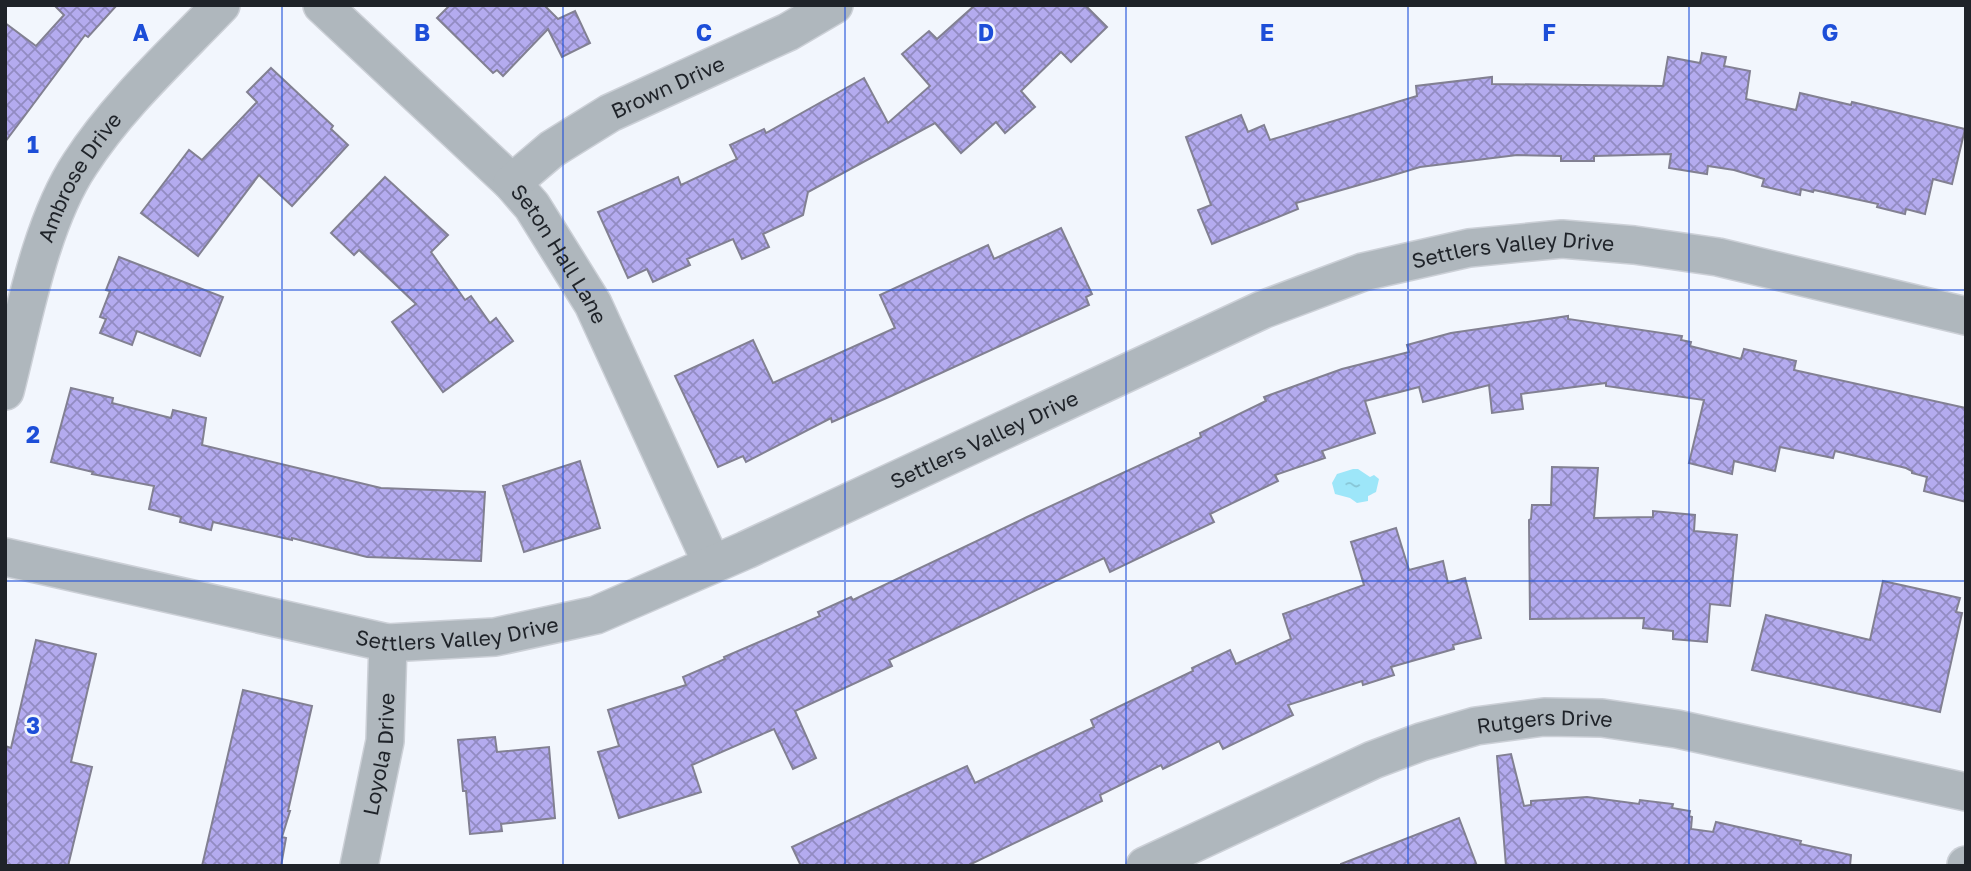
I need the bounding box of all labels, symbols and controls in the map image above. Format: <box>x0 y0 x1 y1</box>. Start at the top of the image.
text: A <box>133 18 150 46</box>
text: B <box>414 18 430 46</box>
text: C <box>696 18 712 46</box>
text: D <box>978 18 994 46</box>
text: E <box>1260 18 1274 46</box>
text: F <box>1542 18 1556 46</box>
text: G <box>1822 18 1838 46</box>
street label: Brown Drive <box>607 50 728 124</box>
street label: Ambrose Drive <box>32 107 127 246</box>
text: 1 <box>27 130 39 158</box>
street label: Seton Hall Lane <box>506 179 613 328</box>
street label: Settlers Valley Drive <box>1409 226 1615 274</box>
street label: Settlers Valley Drive <box>886 384 1082 494</box>
text: 2 <box>26 420 40 448</box>
street label: Settlers Valley Drive <box>353 611 561 656</box>
street label: Loyola Drive <box>357 692 399 818</box>
street label: Rutgers Drive <box>1475 704 1615 739</box>
text: 3 <box>26 711 40 739</box>

